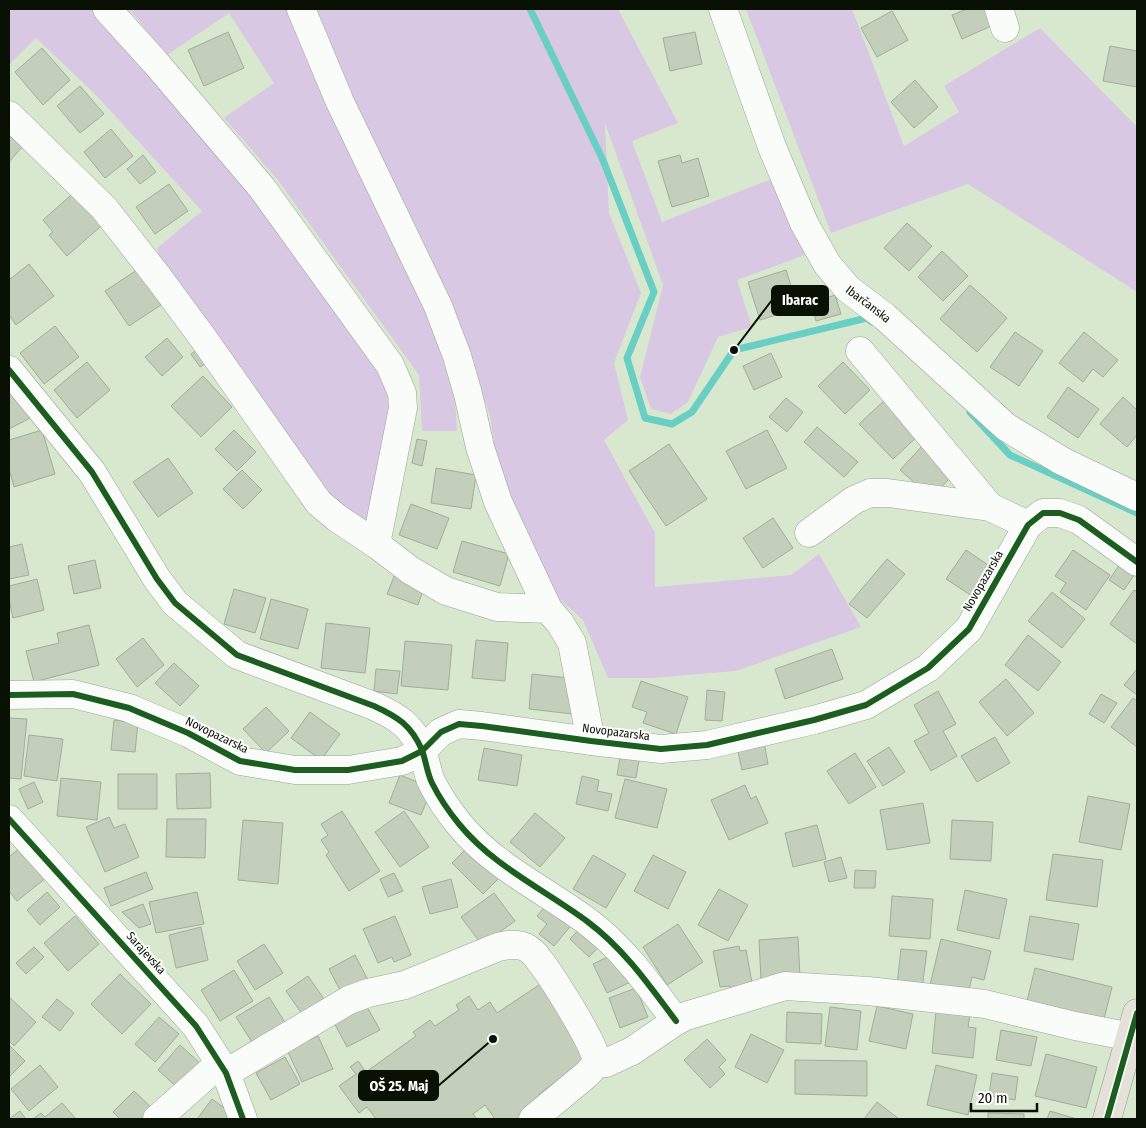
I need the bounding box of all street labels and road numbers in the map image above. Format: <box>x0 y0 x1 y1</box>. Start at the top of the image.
street label: Ibarčanska <box>843 283 894 326</box>
street label: Novopazarska <box>960 548 1006 614</box>
street label: Novopazarska <box>183 714 251 756</box>
street label: Novopazarska <box>581 721 651 743</box>
street label: Sarajevska <box>123 929 169 977</box>

